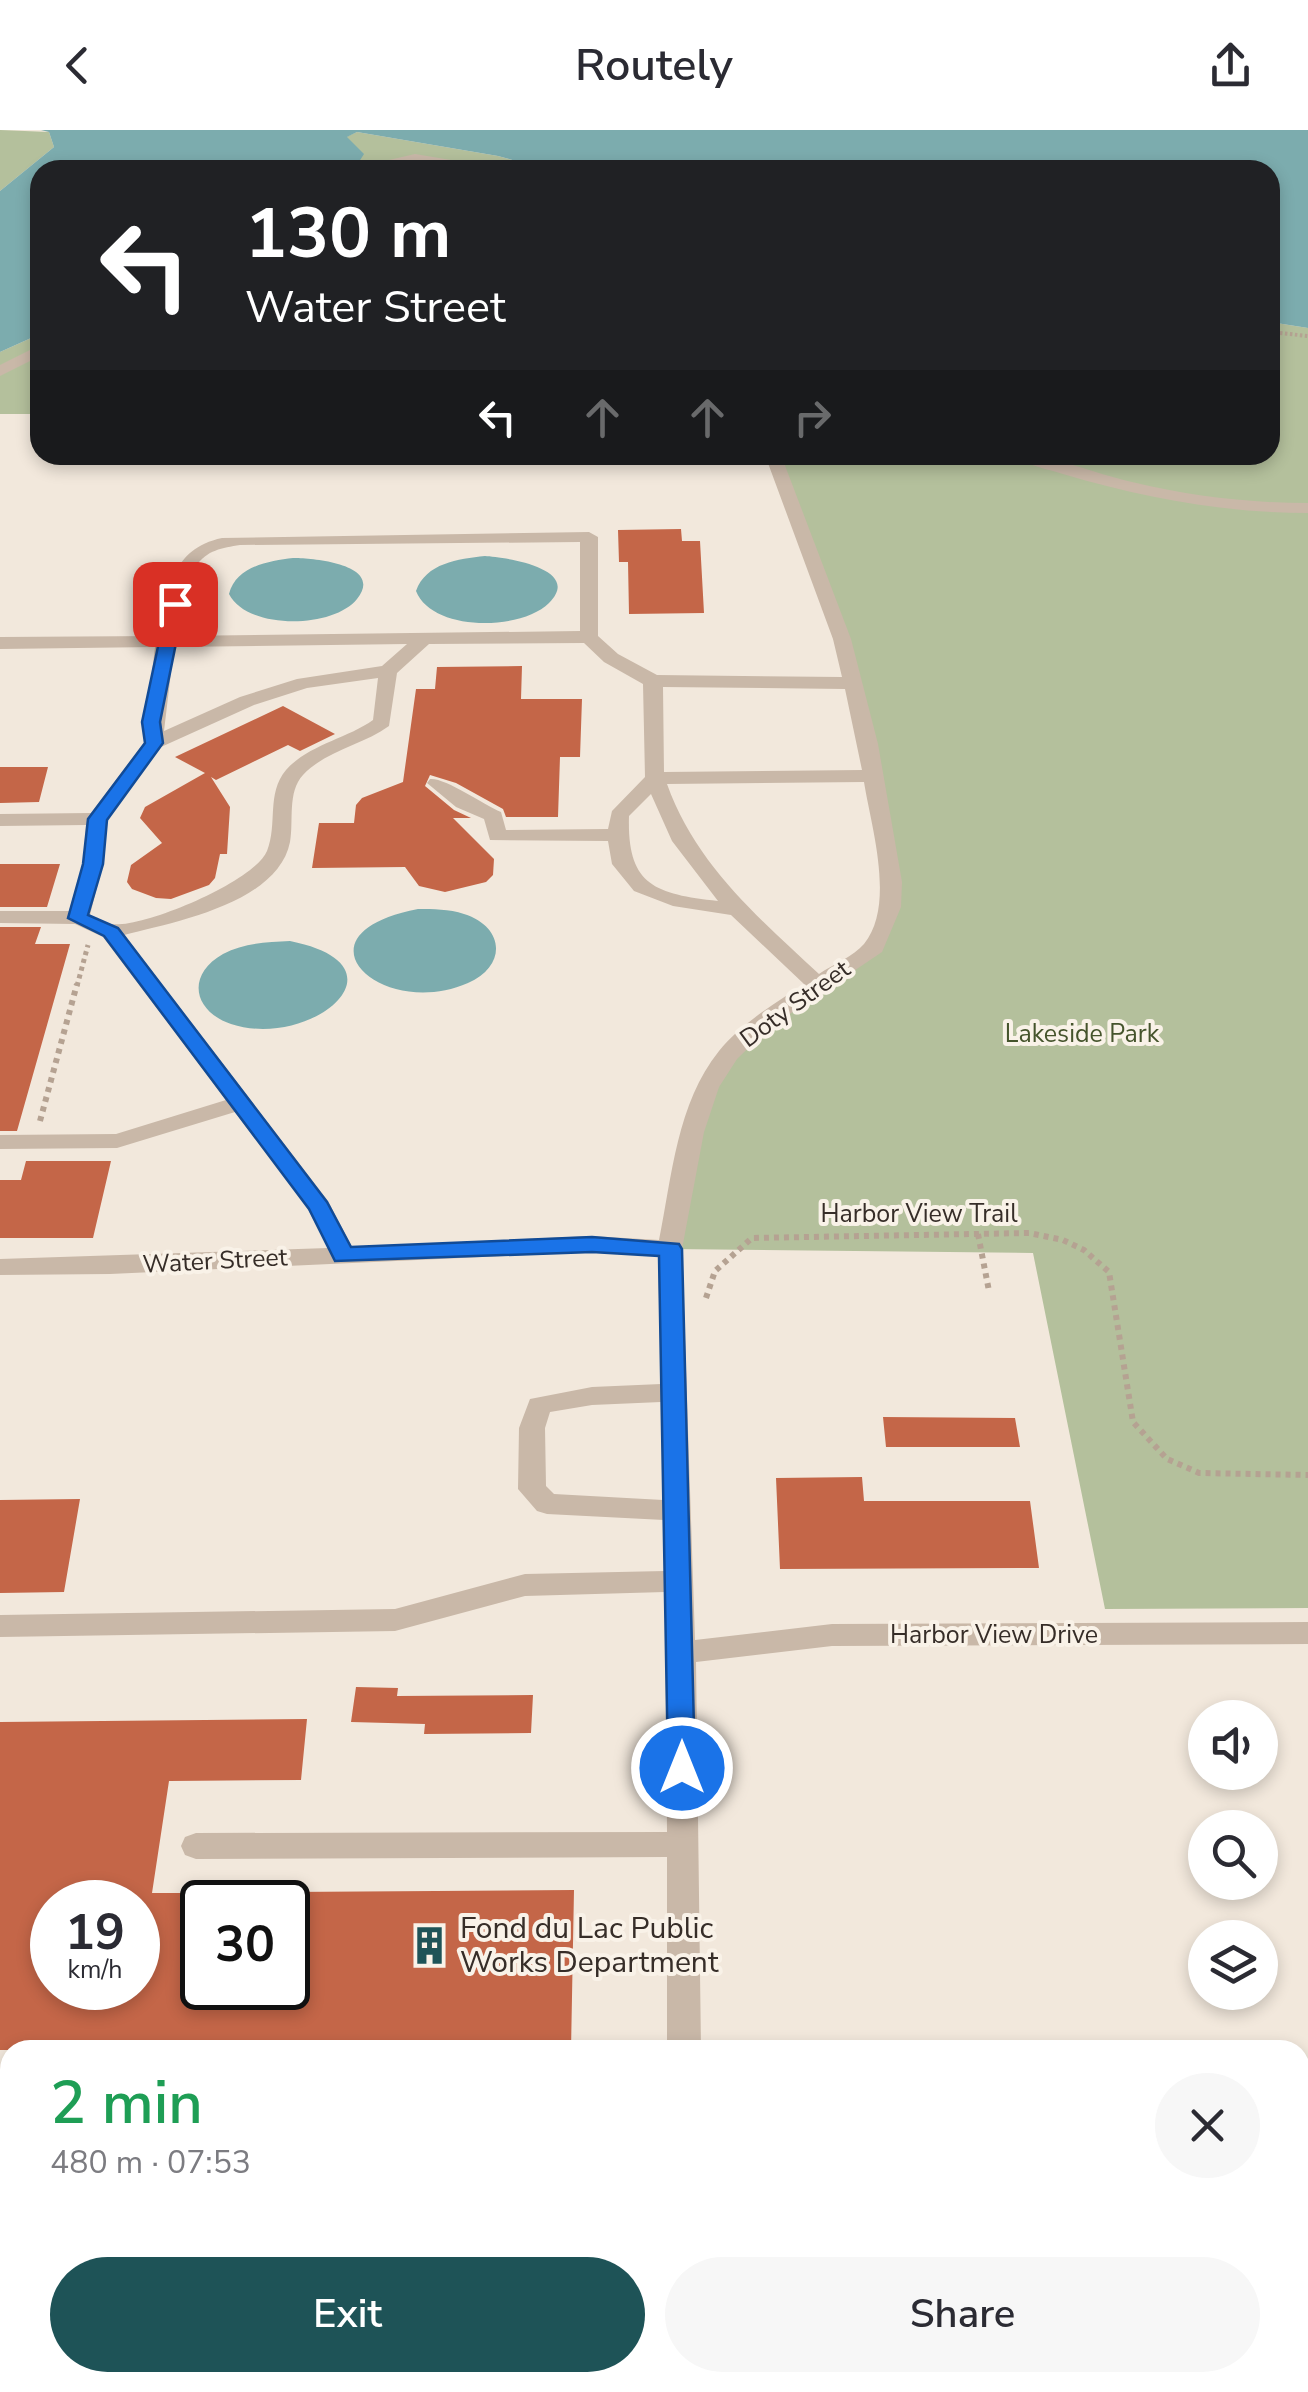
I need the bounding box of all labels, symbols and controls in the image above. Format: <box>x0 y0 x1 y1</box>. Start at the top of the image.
text: Routely <box>575 35 733 96</box>
icon: back <box>50 38 105 93</box>
icon: share <box>1203 38 1258 93</box>
text: 130 m <box>245 186 451 282</box>
icon: left <box>80 200 210 330</box>
text: Water Street <box>245 277 506 338</box>
icon: left <box>470 390 525 445</box>
icon: ahead <box>575 390 630 445</box>
icon: ahead <box>680 390 735 445</box>
icon: right <box>785 390 840 445</box>
pin <box>133 562 218 647</box>
icon: arrive <box>148 577 203 632</box>
street label: Doty Street <box>733 952 857 1056</box>
park label: Lakeside Park <box>1005 1017 1160 1051</box>
street label: Harbor View Trail <box>820 1197 1018 1231</box>
street label: Water Street <box>142 1240 288 1282</box>
street label: Harbor View Drive <box>890 1618 1098 1652</box>
map controls <box>1188 1700 1278 2010</box>
button: sound <box>1188 1700 1278 1790</box>
position arrow <box>630 1716 734 1820</box>
button: search <box>1188 1810 1278 1900</box>
speed limit sign: 30 <box>180 1880 310 2010</box>
text: 19 <box>65 1898 125 1967</box>
place label: Fond du Lac Public Works Department <box>460 1908 719 1983</box>
button: layers <box>1188 1920 1278 2010</box>
building icon: Fond du Lac Public Works Department <box>409 1924 451 1966</box>
text: km/h <box>67 1953 123 1987</box>
text: 2 min <box>50 2062 203 2144</box>
button: close <box>1155 2073 1260 2178</box>
text: 480 m · 07:53 <box>50 2141 251 2184</box>
button: Exit <box>50 2257 645 2372</box>
button: Share <box>665 2257 1260 2372</box>

